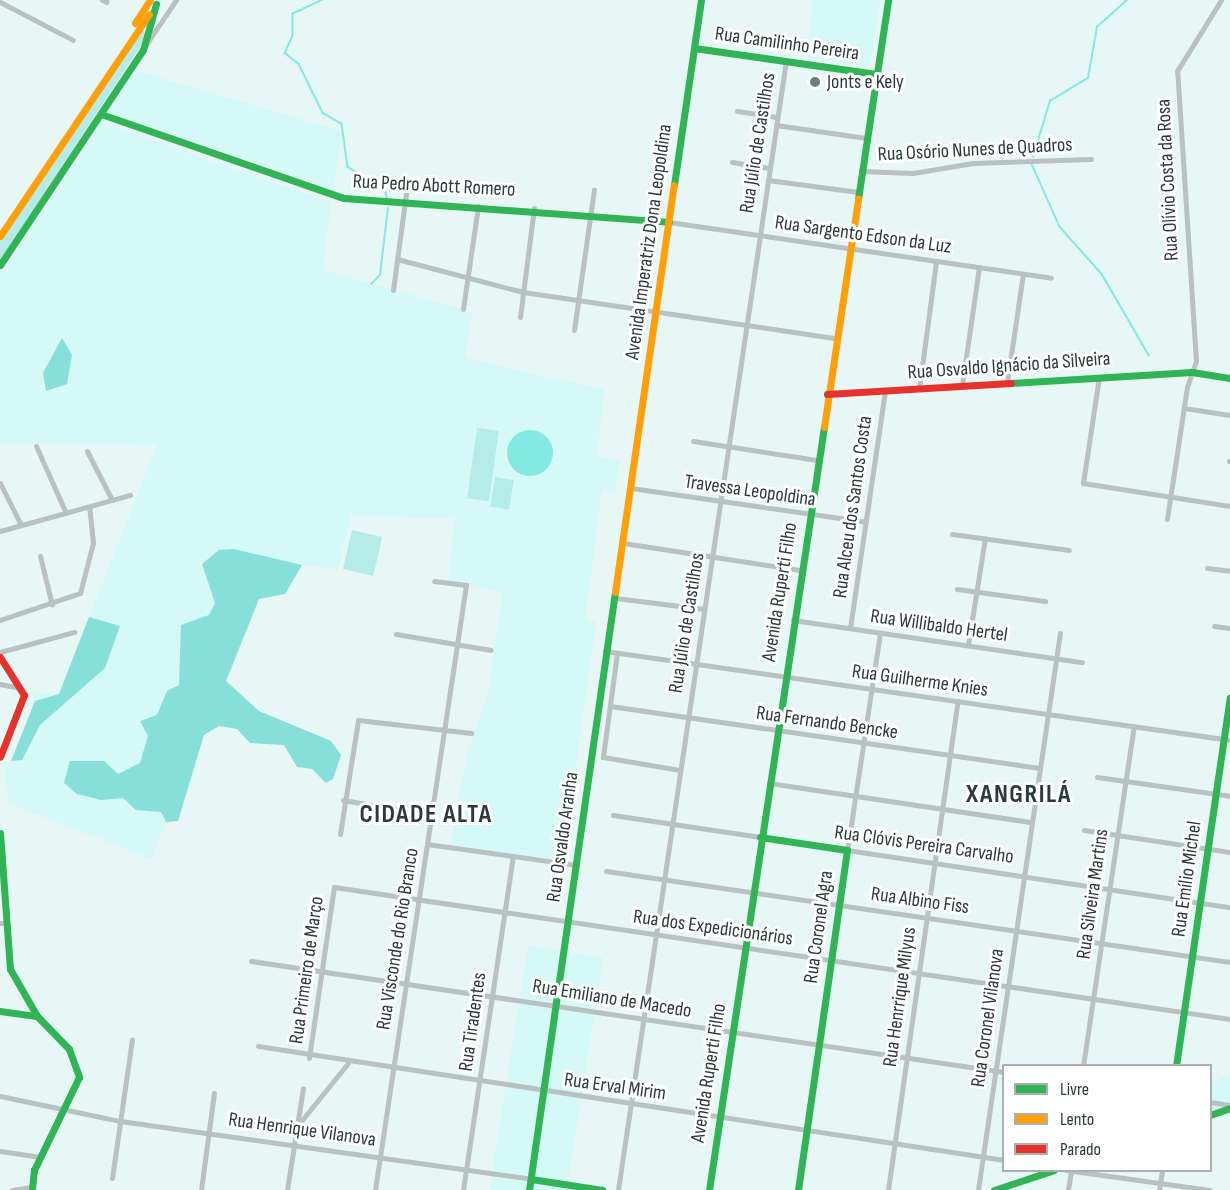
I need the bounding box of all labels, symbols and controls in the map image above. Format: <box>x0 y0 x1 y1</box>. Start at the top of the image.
street label: Rua Camilinho Pereira <box>713 22 861 66</box>
place label: Jonts e Kely <box>827 70 904 94</box>
street label: Rua Júlio de Castilhos <box>735 71 781 215</box>
marker: Jonts e Kely <box>808 75 822 89</box>
street label: Rua Olívio Costa da Rosa <box>1152 99 1184 261</box>
street label: Avenida Imperatriz Dona Leopoldina <box>621 123 677 361</box>
street label: Rua Osório Nunes de Quadros <box>877 133 1073 167</box>
street label: Rua Pedro Abott Romero <box>352 170 516 202</box>
street label: Rua Sargento Edson da Luz <box>773 211 953 259</box>
street label: Rua Osvaldo Ignácio da Silveira <box>907 347 1111 385</box>
street label: Rua Alceu dos Santos Costa <box>828 414 878 600</box>
street label: Travessa Leopoldina <box>683 470 817 512</box>
street label: Avenida Ruperti Filho <box>757 521 803 663</box>
street label: Rua Júlio de Castilhos <box>664 551 710 695</box>
street label: Rua Willibaldo Hertel <box>869 604 1009 648</box>
street label: Rua Guilherme Knies <box>850 660 990 702</box>
street label: Rua Fernando Bencke <box>754 701 900 745</box>
street label: Rua Osvaldo Aranha <box>542 770 584 904</box>
district label: XANGRILÁ <box>966 779 1072 811</box>
district label: CIDADE ALTA <box>359 799 493 831</box>
street label: Rua Emílio Michel <box>1167 820 1207 938</box>
street label: Rua Clóvis Pereira Carvalho <box>833 821 1015 869</box>
street label: Rua Silveira Martins <box>1072 827 1114 961</box>
street label: Rua Visconde do Rio Branco <box>372 846 424 1032</box>
street label: Rua Coronel Agra <box>799 869 839 985</box>
street label: Rua Albino Fiss <box>869 882 971 920</box>
street label: Rua Primeiro de Março <box>285 895 329 1045</box>
street label: Rua dos Expedicionários <box>632 905 794 951</box>
street label: Rua Henrrique Milyus <box>878 926 922 1068</box>
street label: Rua Coronel Vilanova <box>966 947 1010 1089</box>
street label: Rua Tiradentes <box>454 971 492 1073</box>
street label: Rua Emiliano de Macedo <box>531 975 693 1023</box>
street label: Avenida Ruperti Filho <box>686 1002 732 1144</box>
legend <box>1002 1064 1212 1172</box>
street label: Rua Erval Mirim <box>563 1068 667 1106</box>
text: Livre <box>1060 1079 1089 1100</box>
street label: Rua Henrique Vilanova <box>227 1108 377 1152</box>
text: Lento <box>1060 1109 1094 1130</box>
text: Parado <box>1060 1139 1101 1160</box>

